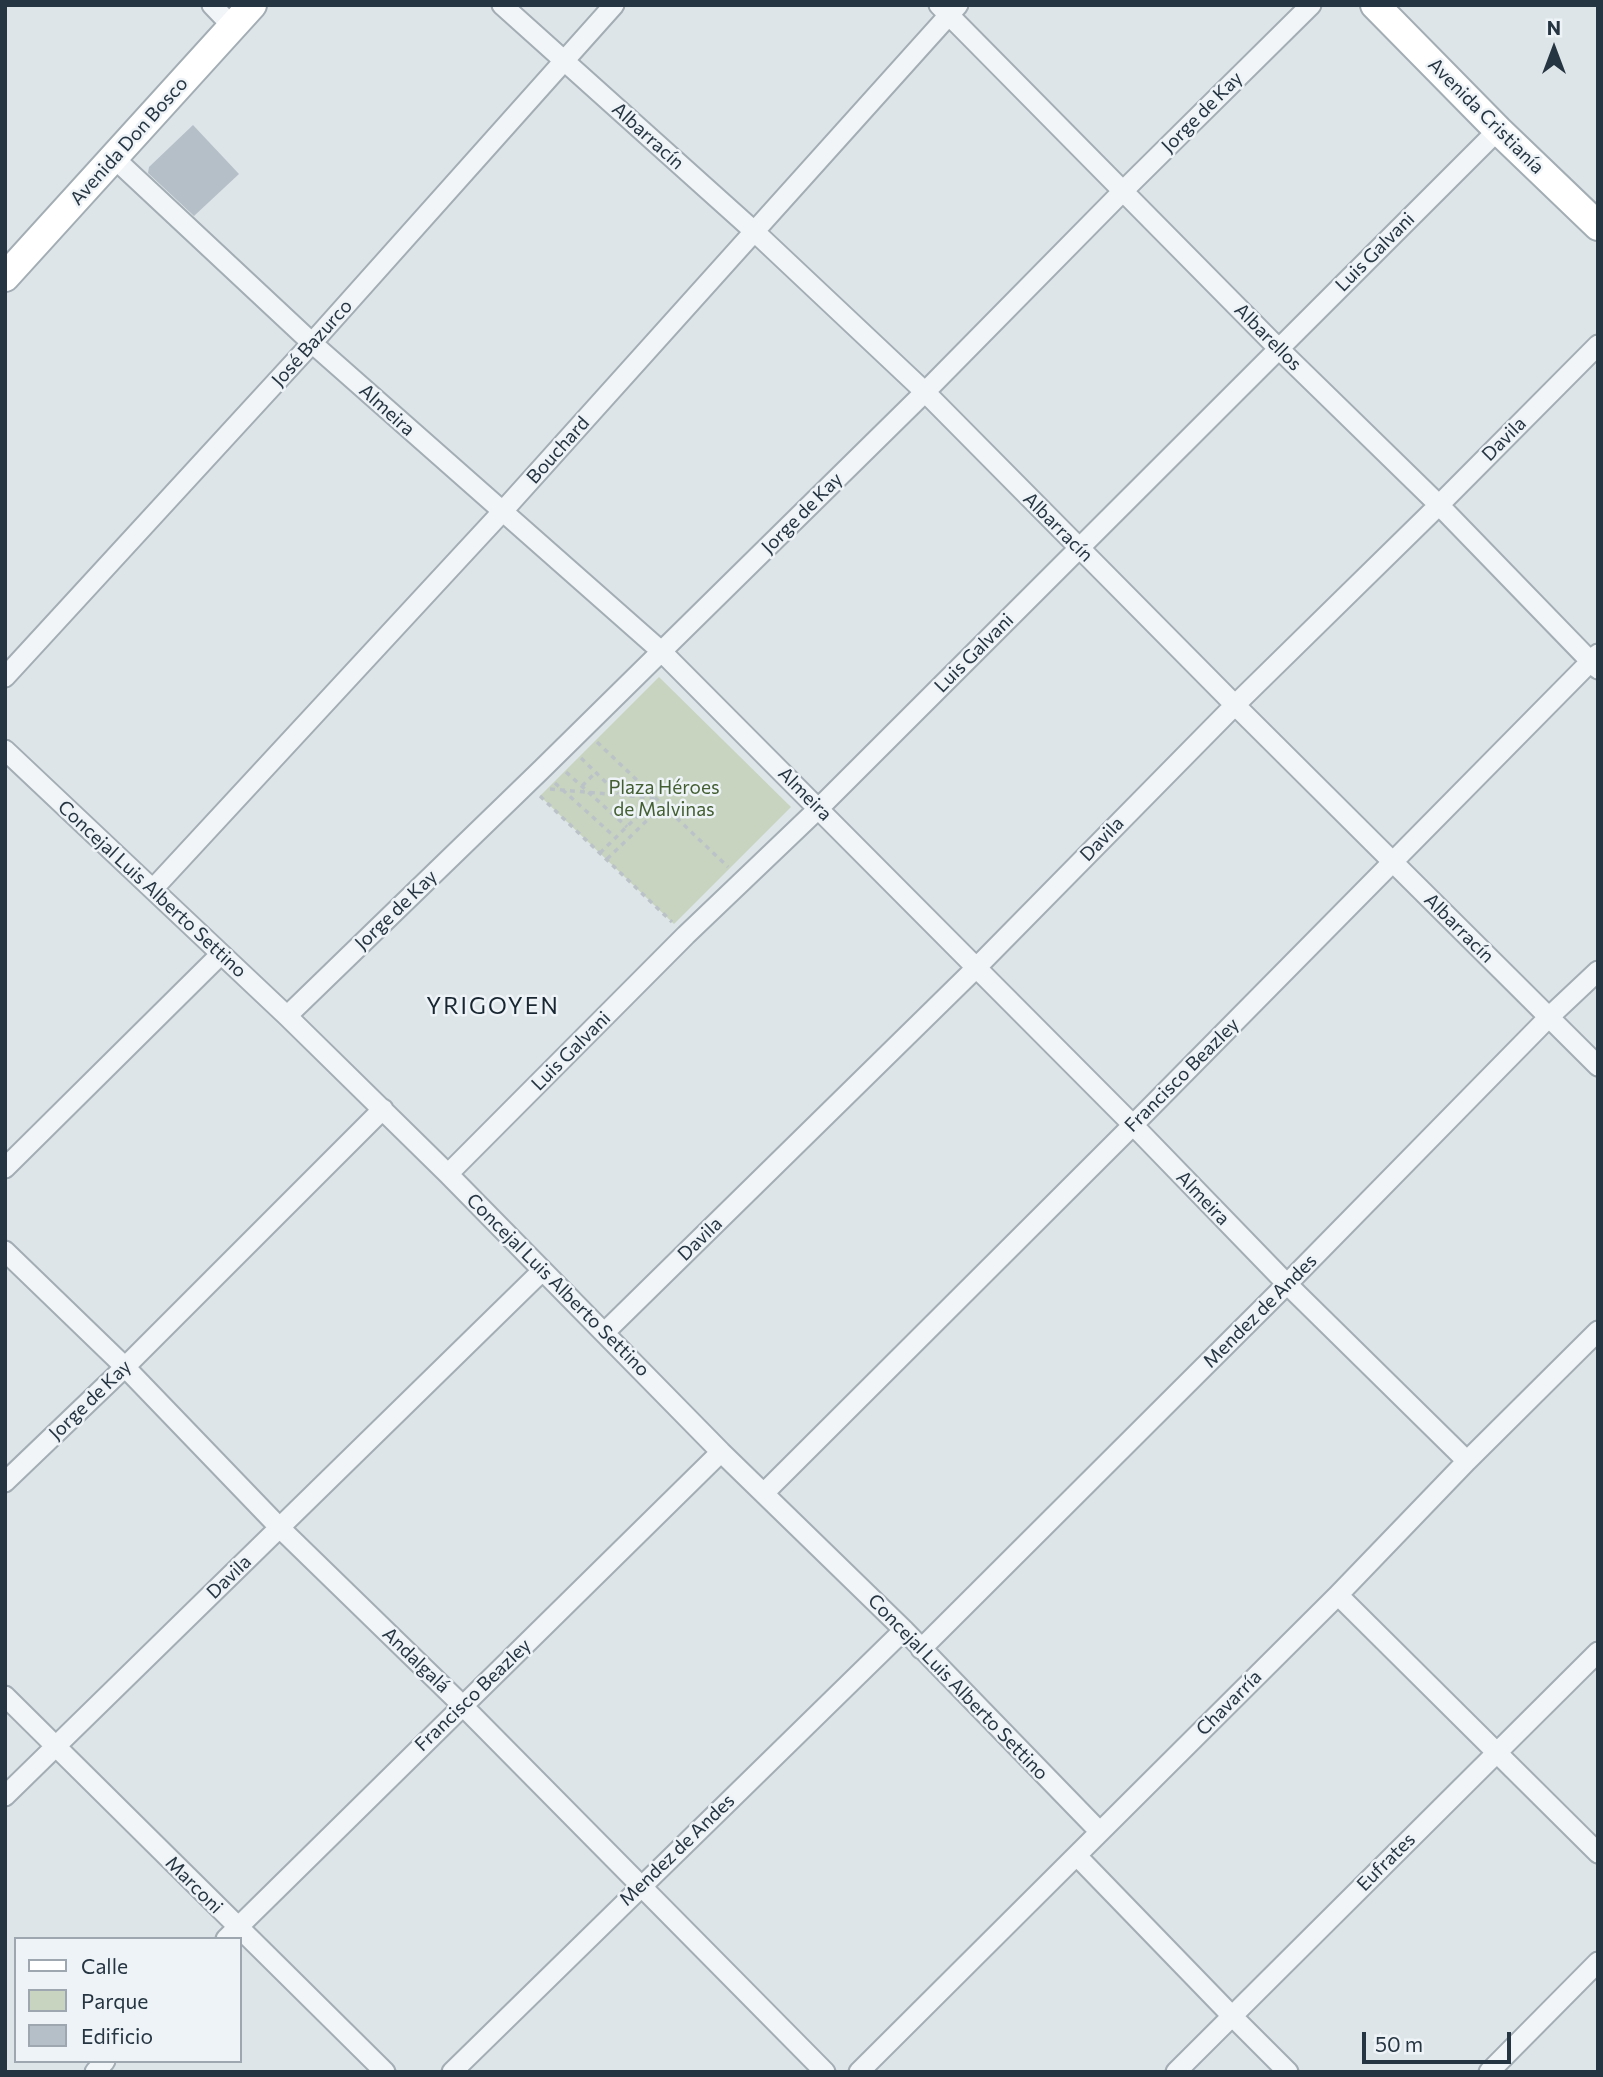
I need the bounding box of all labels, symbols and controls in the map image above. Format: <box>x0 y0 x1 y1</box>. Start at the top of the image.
north arrow <box>1519 14 1589 84</box>
text: N <box>1547 16 1561 39</box>
street label: Avenida Cristianía <box>1423 53 1549 179</box>
street label: Jorge de Kay <box>1157 67 1247 157</box>
street label: Avenida Don Bosco <box>65 72 193 210</box>
street label: Albarracín <box>607 98 689 174</box>
street label: Luis Galvani <box>1331 208 1419 296</box>
street label: José Bazurco <box>267 295 357 391</box>
street label: Albarellos <box>1230 299 1306 375</box>
street label: Almeira <box>355 379 419 441</box>
street label: Bouchard <box>522 412 594 488</box>
street label: Davila <box>1477 412 1531 466</box>
street label: Jorge de Kay <box>757 468 847 558</box>
street label: Albarracín <box>1018 487 1098 567</box>
street label: Luis Galvani <box>930 609 1018 697</box>
street label: Almeira <box>773 762 837 826</box>
park label: Plaza Héroes de Malvinas <box>608 777 720 821</box>
street label: Concejal Luis Alberto Settino <box>53 796 251 982</box>
street label: Davila <box>1075 812 1129 866</box>
street label: Jorge de Kay <box>350 865 442 955</box>
street label: Albarracín <box>1419 888 1499 968</box>
district label: YRIGOYEN <box>427 992 559 1020</box>
street label: Luis Galvani <box>527 1007 615 1095</box>
street label: Francisco Beazley <box>1120 1013 1244 1137</box>
street label: Almeira <box>1172 1166 1234 1230</box>
street label: Concejal Luis Alberto Settino <box>462 1189 654 1381</box>
street label: Davila <box>673 1212 727 1266</box>
street label: Mendez de Andes <box>1198 1249 1322 1373</box>
street label: Jorge de Kay <box>44 1355 136 1445</box>
street label: Davila <box>202 1550 256 1604</box>
street label: Concejal Luis Alberto Settino <box>863 1589 1053 1785</box>
street label: Andalgalá <box>378 1622 454 1698</box>
street label: Francisco Beazley <box>410 1634 536 1756</box>
street label: Chavarría <box>1192 1666 1266 1740</box>
street label: Mendez de Andes <box>615 1789 739 1911</box>
street label: Eufrates <box>1352 1828 1420 1896</box>
street label: Marconi <box>161 1852 227 1918</box>
legend <box>14 1937 242 2063</box>
text: Calle <box>81 1953 128 1978</box>
text: Parque <box>81 1988 148 2013</box>
scale bar <box>1365 2018 1514 2062</box>
text: Edificio <box>81 2023 153 2048</box>
text: 50 m <box>1375 2031 1423 2056</box>

